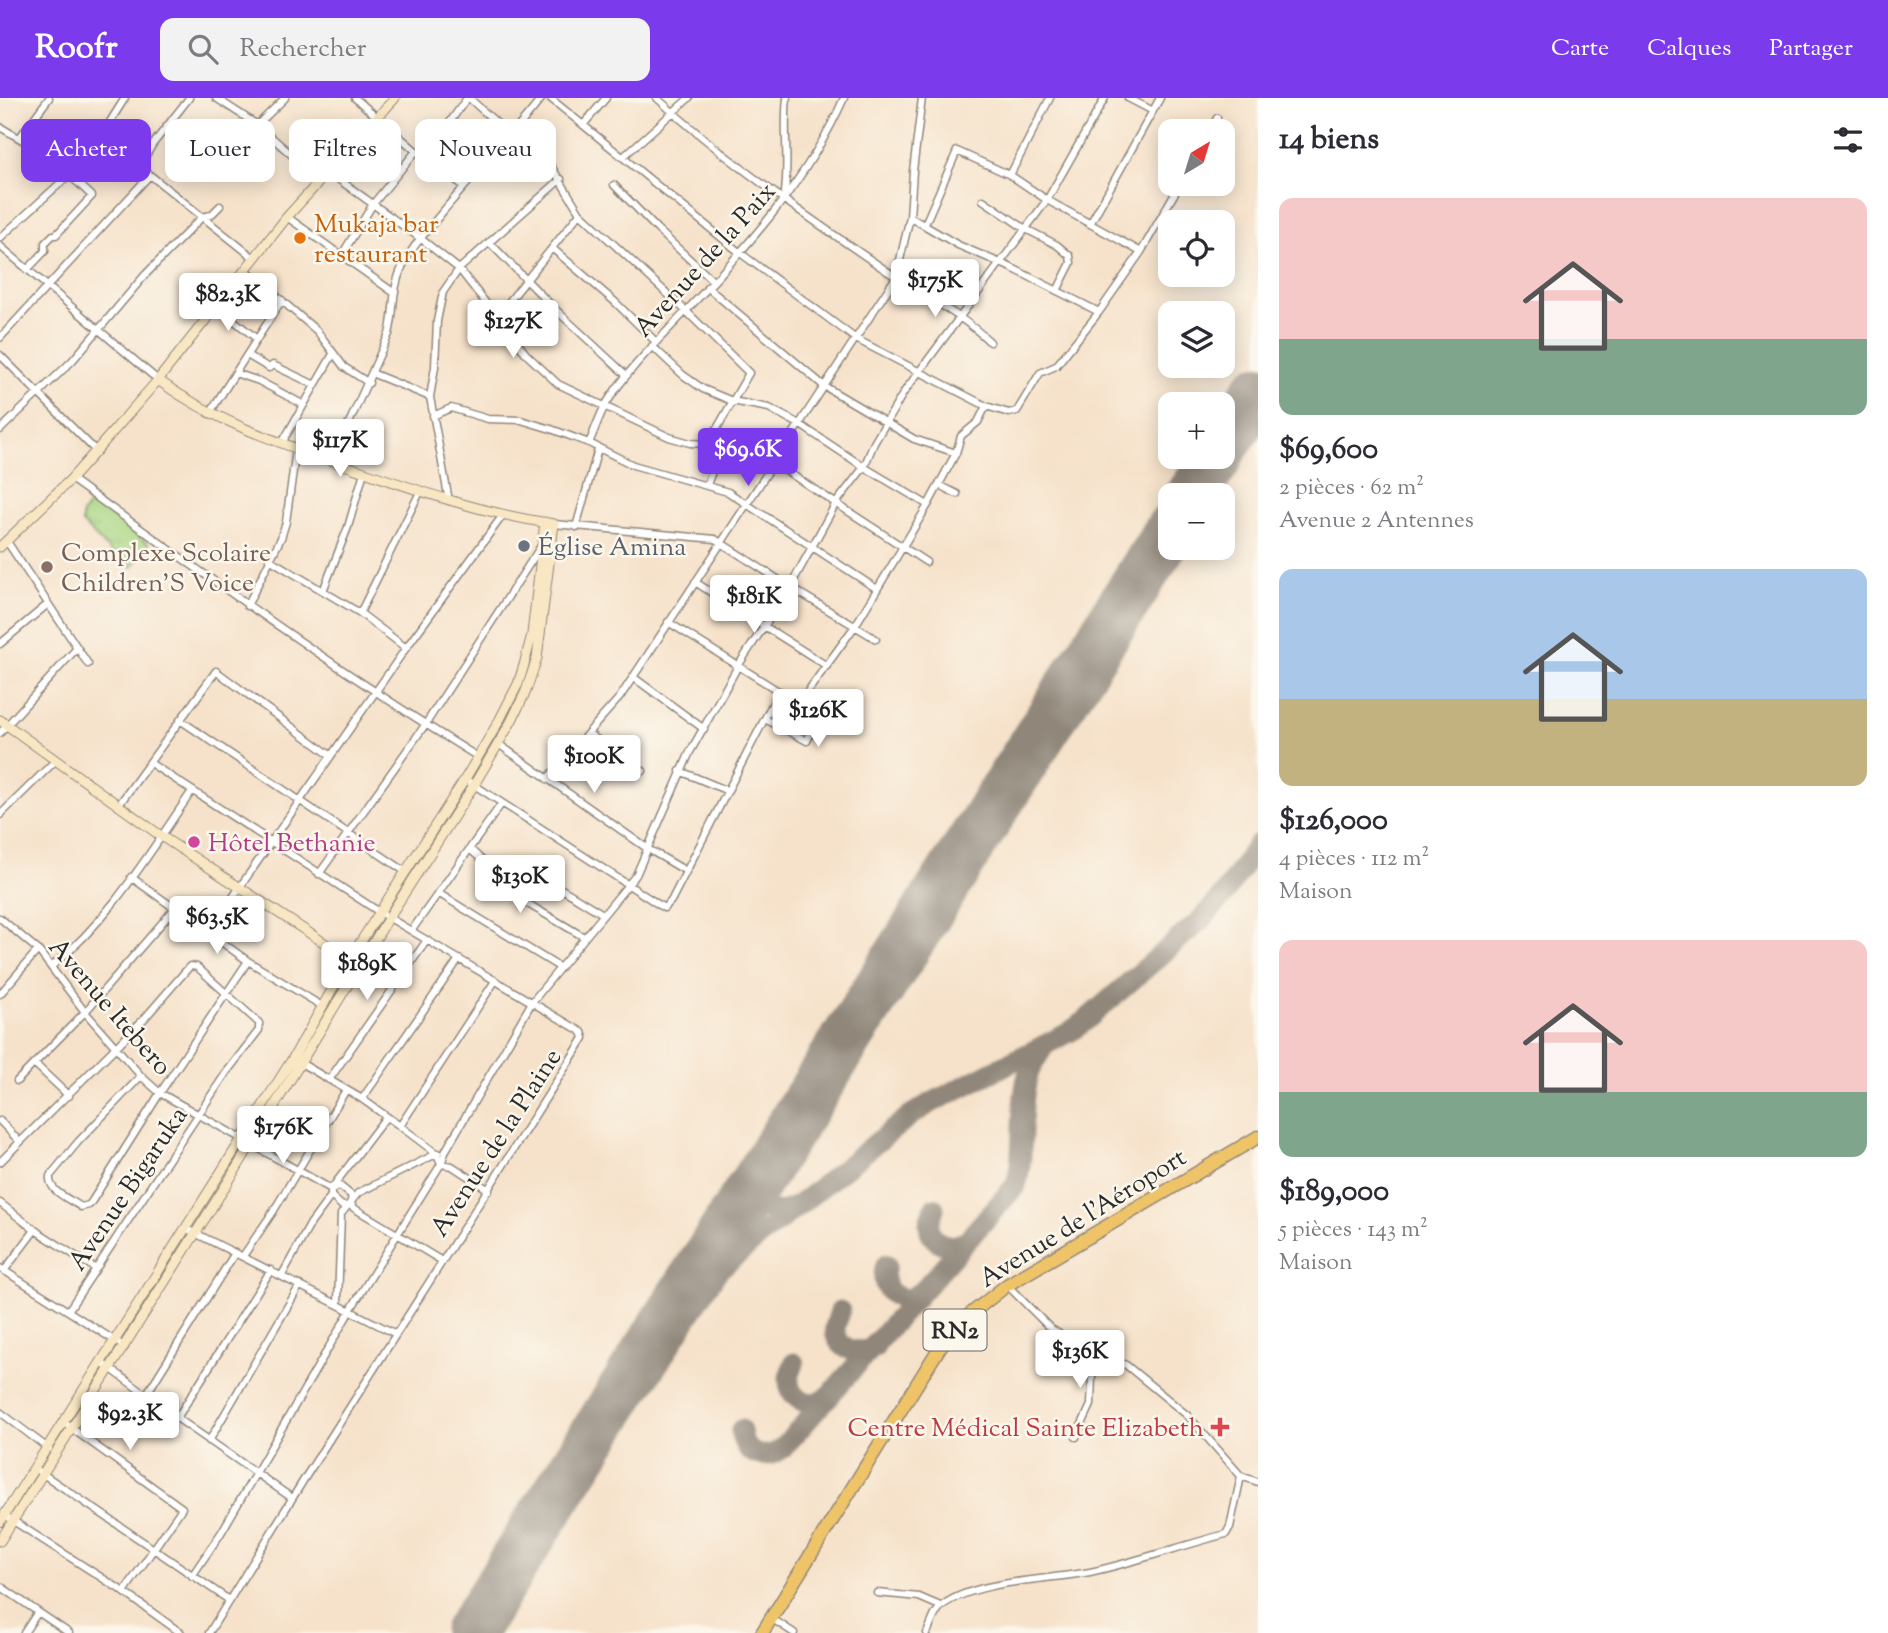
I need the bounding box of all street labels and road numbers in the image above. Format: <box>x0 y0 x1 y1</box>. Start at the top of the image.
street label: Avenue de la Paix <box>626 175 786 346</box>
street label: Avenue Itebero <box>39 931 179 1085</box>
street label: Avenue de la Plaine <box>422 1042 572 1245</box>
street label: Avenue Bigaruka <box>60 1100 198 1279</box>
street label: Avenue de l'Aéroport <box>972 1140 1194 1298</box>
road number: RN2 <box>923 1310 986 1350</box>

